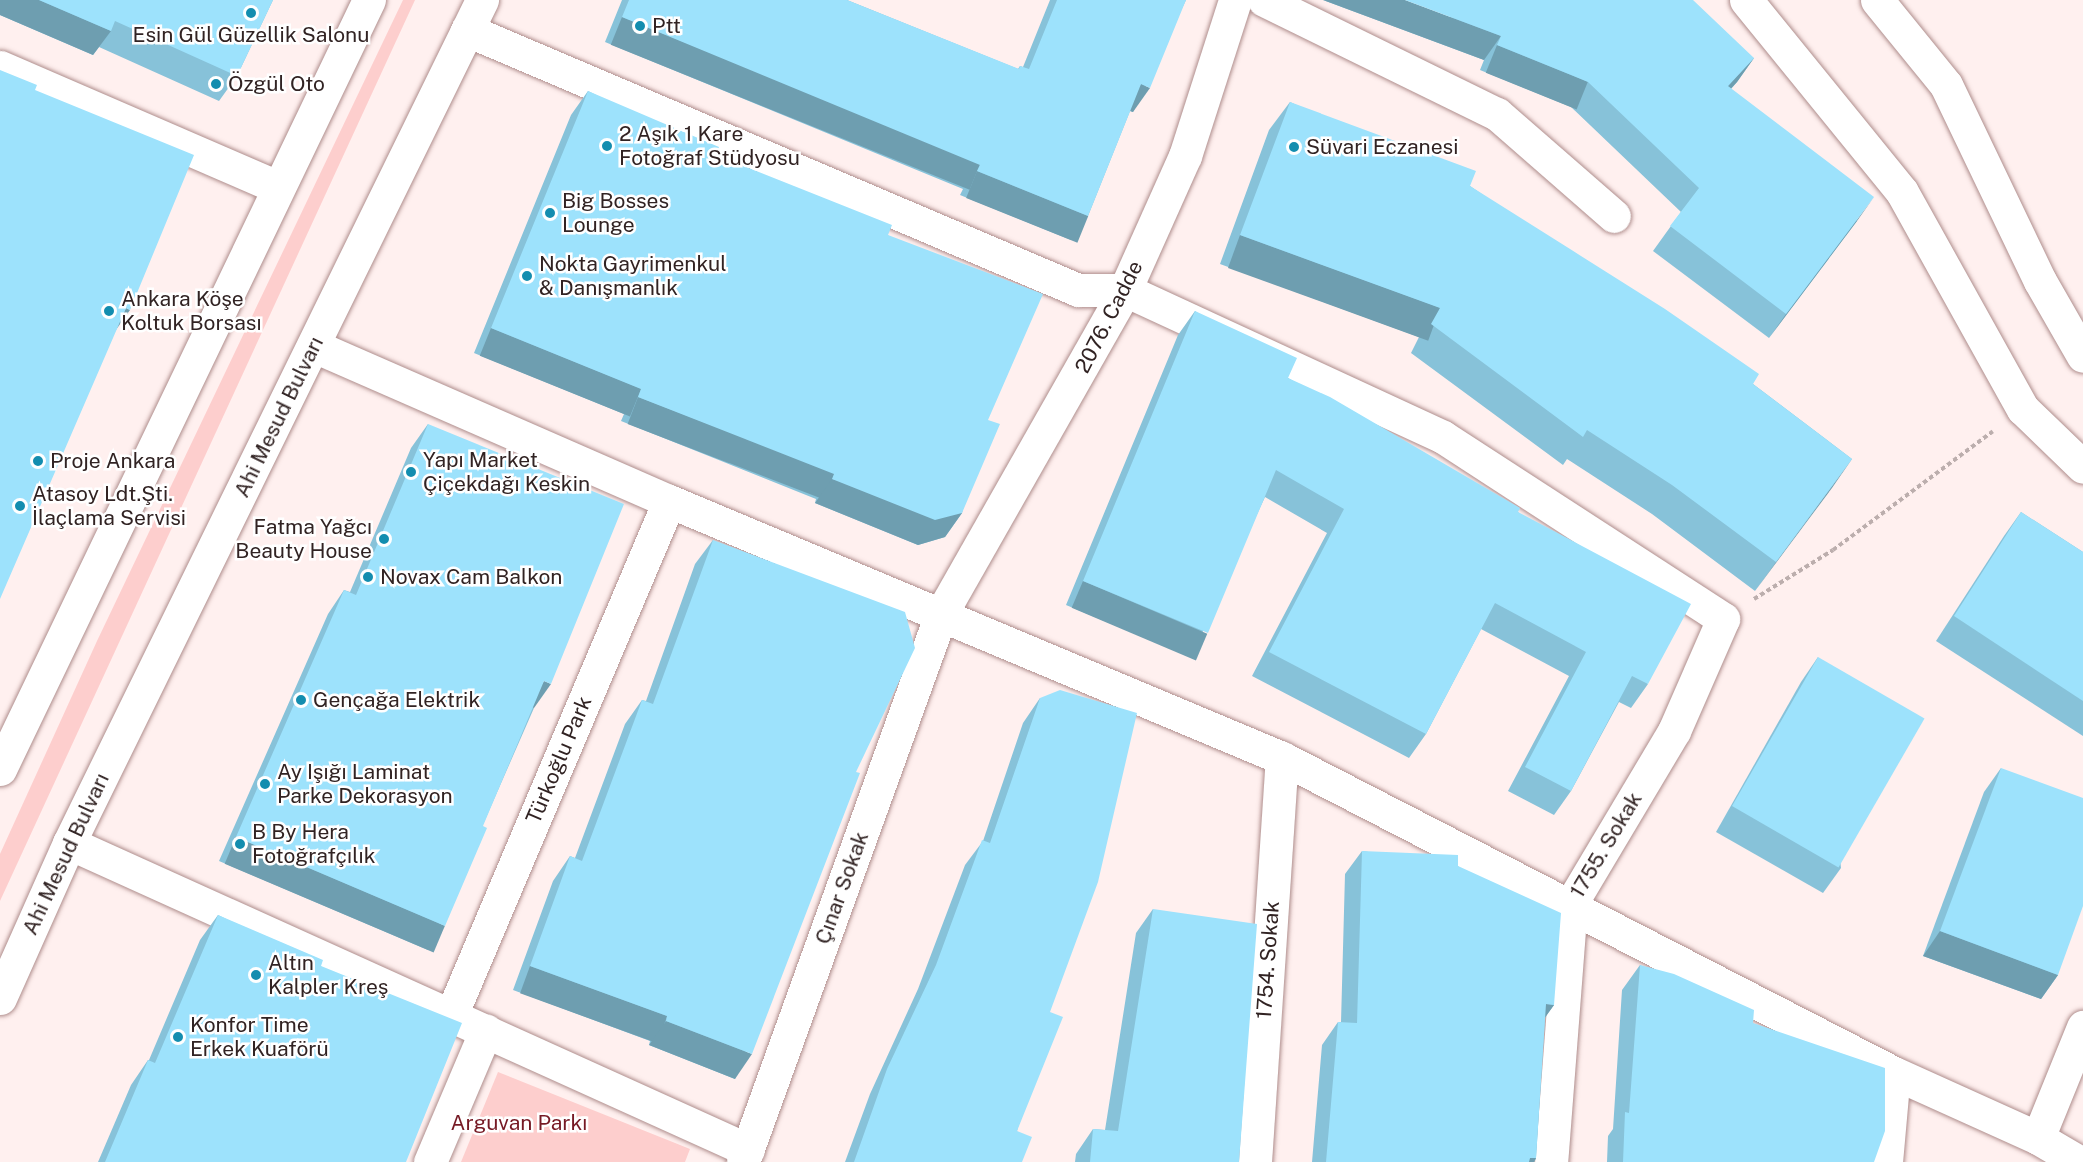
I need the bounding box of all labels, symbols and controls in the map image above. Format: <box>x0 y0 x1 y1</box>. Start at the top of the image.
marker: Esin Gül Güzellik Salonu <box>244 6 258 20</box>
place label: Ptt <box>652 13 681 39</box>
marker: Ptt <box>633 19 647 33</box>
place label: Esin Gül Güzellik Salonu <box>133 22 369 48</box>
place label: Özgül Oto <box>228 71 325 97</box>
marker: Özgül Oto <box>209 77 223 91</box>
place label: 2 Aşık 1 Kare Fotoğraf Stüdyosu <box>619 121 800 171</box>
place label: Süvari Eczanesi <box>1306 134 1458 160</box>
marker: 2 Aşık 1 Kare Fotoğraf Stüdyosu <box>600 139 614 153</box>
marker: Süvari Eczanesi <box>1287 140 1301 154</box>
place label: Big Bosses Lounge <box>562 188 669 238</box>
marker: Big Bosses Lounge <box>543 206 557 220</box>
place label: Nokta Gayrimenkul & Danışmanlık <box>539 251 727 301</box>
street label: 2076. Cadde <box>1070 257 1148 377</box>
marker: Nokta Gayrimenkul & Danışmanlık <box>520 269 534 283</box>
place label: Ankara Köşe Koltuk Borsası <box>121 286 261 336</box>
marker: Ankara Köşe Koltuk Borsası <box>102 304 116 318</box>
street label: Ahi Mesud Bulvarı <box>229 333 329 501</box>
place label: Yapı Market Çiçekdağı Keskin <box>423 447 590 497</box>
place label: Proje Ankara <box>50 448 175 474</box>
marker: Proje Ankara <box>31 454 45 468</box>
marker: Yapı Market Çiçekdağı Keskin <box>404 465 418 479</box>
place label: Atasoy Ldt.Şti. İlaçlama Servisi <box>32 481 186 531</box>
marker: Atasoy Ldt.Şti. İlaçlama Servisi <box>13 499 27 513</box>
place label: Fatma Yağcı Beauty House <box>235 514 372 564</box>
marker: Fatma Yağcı Beauty House <box>377 532 391 546</box>
place label: Novax Cam Balkon <box>380 564 562 590</box>
marker: Novax Cam Balkon <box>361 570 375 584</box>
place label: Gençağa Elektrik <box>313 687 480 713</box>
street label: Türkoğlu Park <box>521 692 597 828</box>
marker: Gençağa Elektrik <box>294 693 308 707</box>
place label: Ay Işığı Laminat Parke Dekorasyon <box>277 759 453 809</box>
street label: Ahi Mesud Bulvarı <box>17 769 115 939</box>
marker: Ay Işığı Laminat Parke Dekorasyon <box>258 777 272 791</box>
street label: 1755. Sokak <box>1565 788 1647 902</box>
place label: B By Hera Fotoğrafçılık <box>252 819 375 869</box>
street label: Çınar Sokak <box>810 828 874 948</box>
marker: B By Hera Fotoğrafçılık <box>233 837 247 851</box>
street label: 1754. Sokak <box>1251 900 1285 1020</box>
place label: Altın Kalpler Kreş <box>268 950 388 1000</box>
marker: Altın Kalpler Kreş <box>249 968 263 982</box>
place label: Konfor Time Erkek Kuaförü <box>190 1012 329 1062</box>
marker: Konfor Time Erkek Kuaförü <box>171 1030 185 1044</box>
park label: Arguvan Parkı <box>451 1110 587 1136</box>

